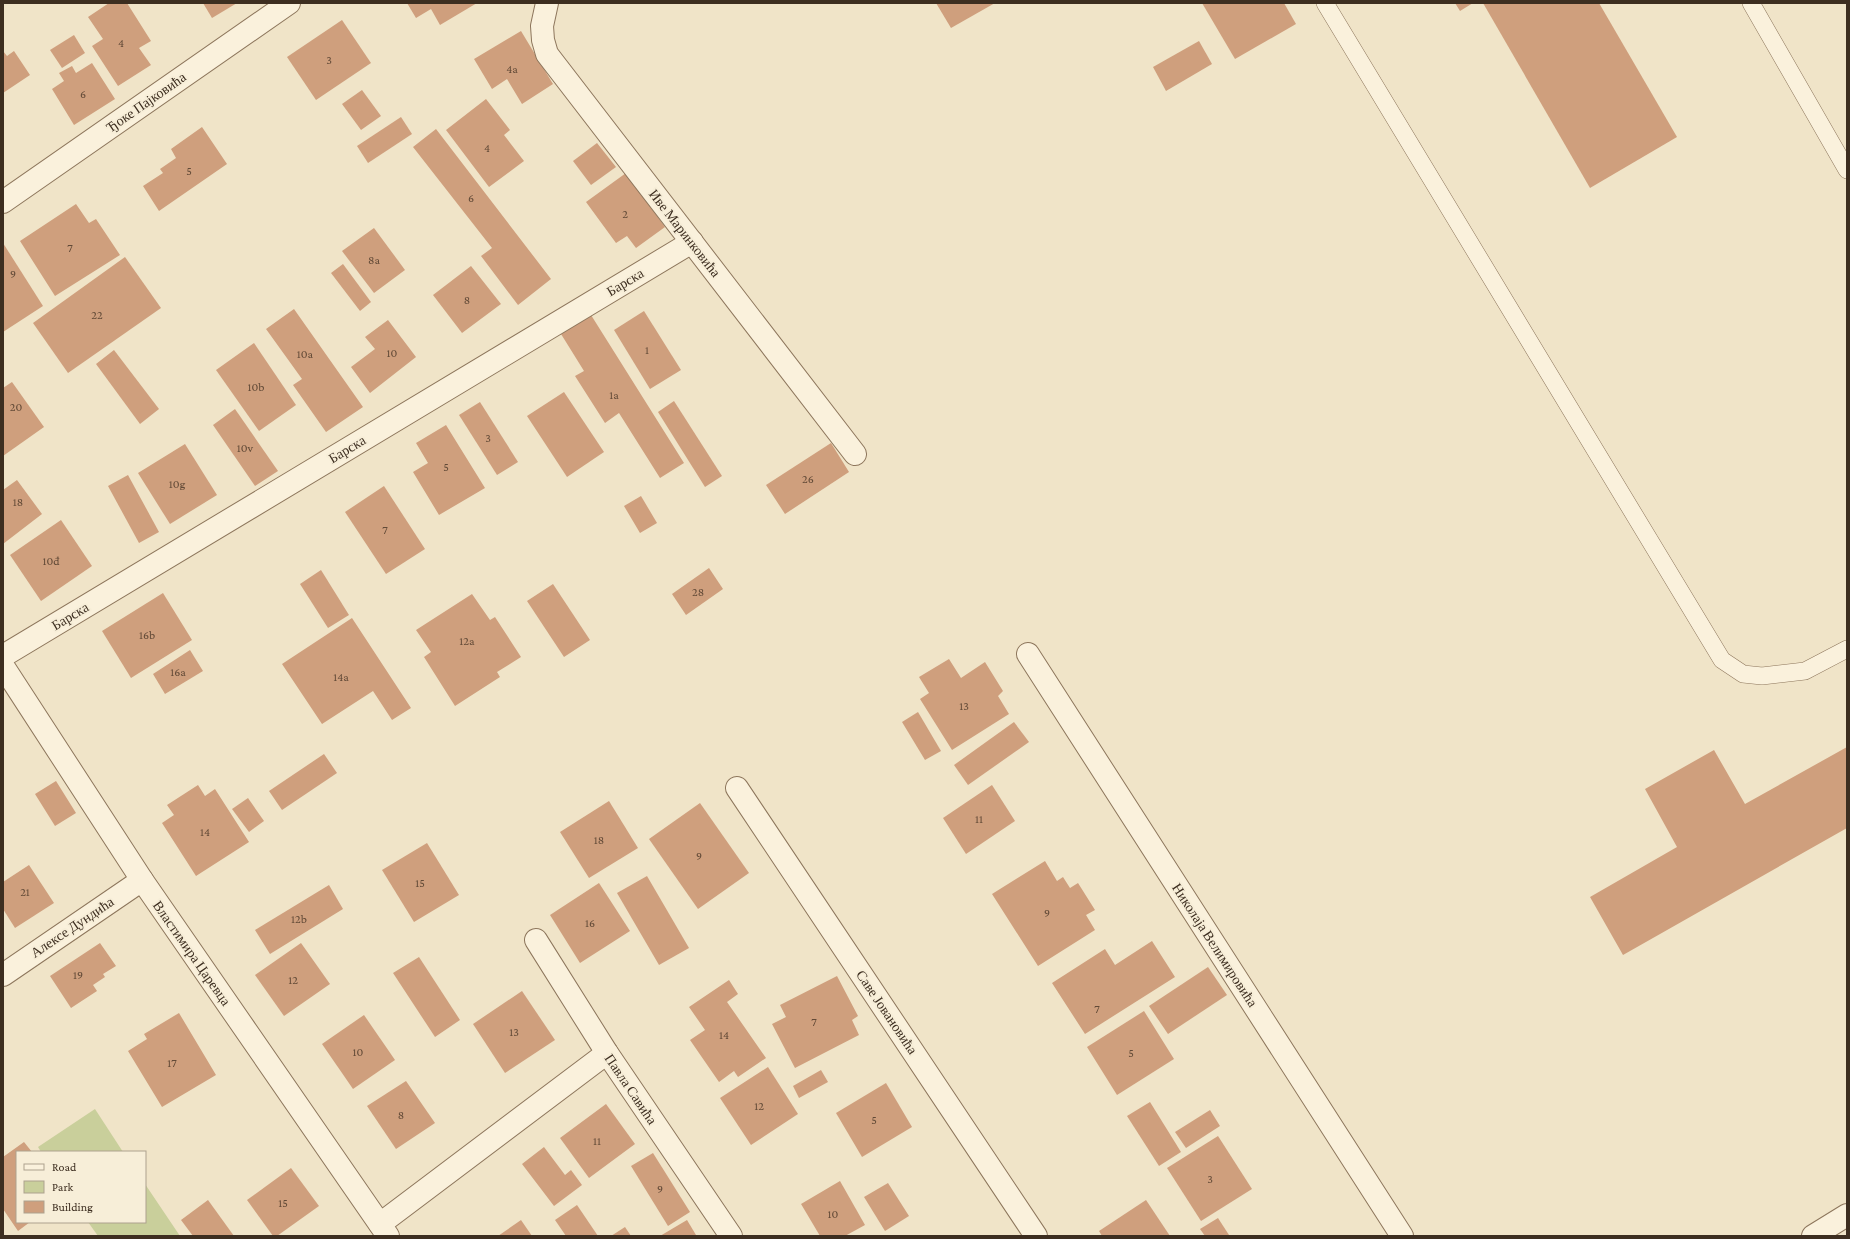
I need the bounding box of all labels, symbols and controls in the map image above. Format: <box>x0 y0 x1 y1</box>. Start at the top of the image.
house number: 4 <box>118 36 124 50</box>
house number: 3 <box>326 53 332 67</box>
house number: 4a <box>506 62 518 76</box>
street label: Ђоке Пајковића <box>103 68 189 135</box>
house number: 6 <box>80 87 86 101</box>
house number: 4 <box>484 141 490 155</box>
house number: 5 <box>186 164 192 178</box>
street label: Иве Маринковића <box>646 186 725 281</box>
house number: 6 <box>468 191 474 205</box>
house number: 2 <box>622 207 628 221</box>
house number: 7 <box>67 241 73 255</box>
house number: 8a <box>368 253 380 267</box>
street label: Барска <box>604 264 647 299</box>
house number: 9 <box>10 267 16 281</box>
house number: 8 <box>464 293 470 307</box>
house number: 22 <box>91 308 103 322</box>
house number: 1 <box>645 343 649 357</box>
house number: 10 <box>387 346 398 360</box>
house number: 10a <box>297 347 314 361</box>
house number: 10b <box>248 380 264 394</box>
house number: 1a <box>609 388 619 402</box>
house number: 20 <box>10 400 22 414</box>
street label: Барска <box>326 431 369 466</box>
house number: 3 <box>485 431 491 445</box>
house number: 10v <box>237 441 254 455</box>
house number: 5 <box>443 460 449 474</box>
house number: 26 <box>802 472 814 486</box>
house number: 10g <box>169 477 185 491</box>
house number: 18 <box>13 495 23 509</box>
house number: 7 <box>382 523 388 537</box>
house number: 10đ <box>42 554 60 568</box>
house number: 28 <box>692 585 704 599</box>
street label: Барска <box>49 598 92 633</box>
house number: 16b <box>139 628 155 642</box>
house number: 12a <box>459 634 475 648</box>
house number: 16a <box>170 665 186 679</box>
house number: 14a <box>333 670 349 684</box>
house number: 13 <box>959 699 969 713</box>
house number: 11 <box>975 812 983 826</box>
house number: 14 <box>200 825 210 839</box>
house number: 18 <box>594 833 604 847</box>
house number: 9 <box>696 849 702 863</box>
house number: 15 <box>415 876 425 890</box>
street label: Николаја Велимировића <box>1169 880 1261 1010</box>
house number: 21 <box>20 885 30 899</box>
street label: Алексе Дундића <box>27 893 117 961</box>
street label: Властимира Царевца <box>150 897 235 1009</box>
house number: 9 <box>1044 906 1050 920</box>
house number: 12b <box>291 912 307 926</box>
house number: 16 <box>585 916 595 930</box>
street label: Саве Јовановића <box>853 967 921 1058</box>
house number: 19 <box>73 968 83 982</box>
house number: 12 <box>288 973 298 987</box>
house number: 7 <box>1094 1002 1100 1016</box>
house number: 7 <box>811 1015 817 1029</box>
house number: 13 <box>509 1025 519 1039</box>
house number: 14 <box>719 1028 729 1042</box>
house number: 10 <box>353 1045 364 1059</box>
house number: 5 <box>1128 1046 1134 1060</box>
street label: Павла Савића <box>602 1051 661 1128</box>
house number: 17 <box>167 1056 177 1070</box>
house number: 12 <box>754 1099 764 1113</box>
house number: 8 <box>398 1108 404 1122</box>
house number: 5 <box>871 1113 877 1127</box>
house number: 11 <box>593 1134 601 1148</box>
legend <box>16 1151 146 1223</box>
text: Road <box>52 1160 77 1174</box>
house number: 3 <box>1207 1172 1213 1186</box>
text: Park <box>52 1180 74 1194</box>
house number: 9 <box>657 1182 663 1196</box>
house number: 15 <box>278 1196 288 1210</box>
text: Building <box>52 1200 93 1214</box>
house number: 10 <box>828 1207 839 1221</box>

